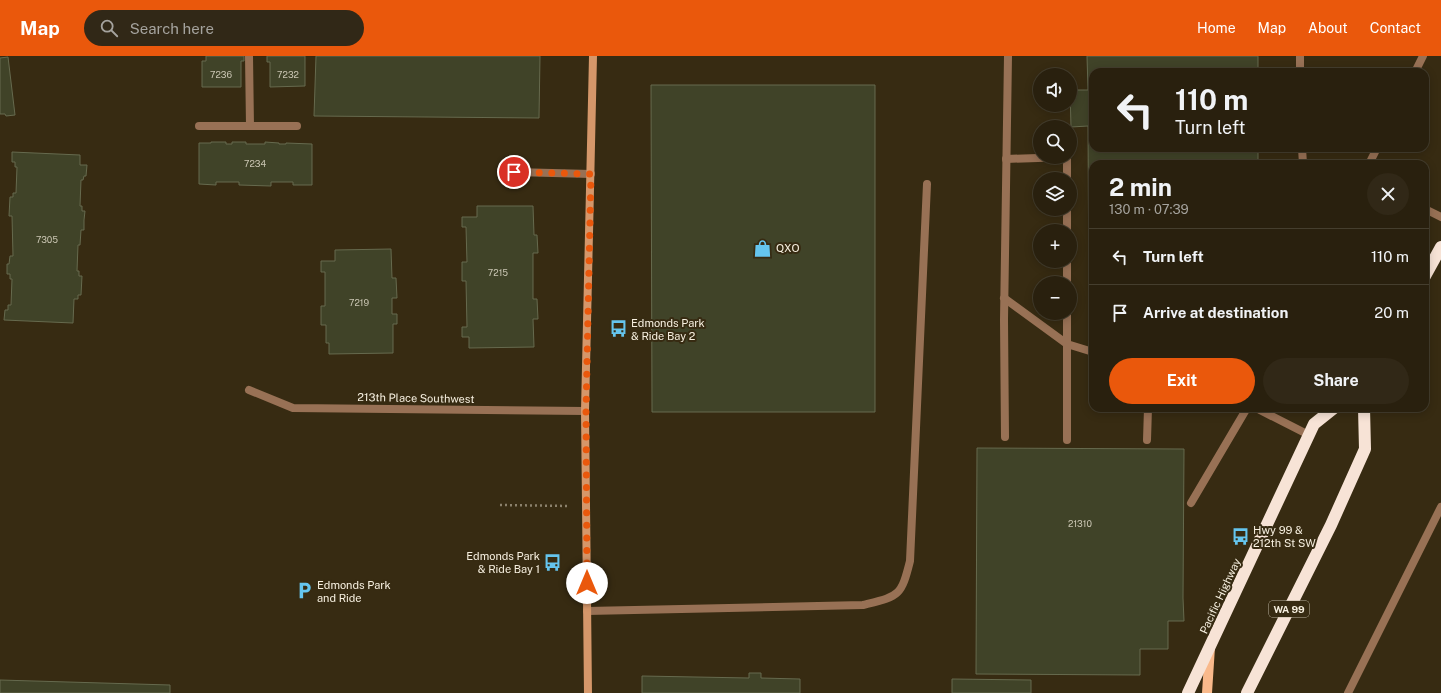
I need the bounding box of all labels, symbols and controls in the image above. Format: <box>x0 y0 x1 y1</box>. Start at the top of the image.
search box <box>84 10 364 46</box>
text: Map <box>20 17 60 39</box>
icon: search <box>98 17 120 39</box>
text: Search here <box>130 20 214 37</box>
text: Home <box>1197 20 1236 36</box>
text: Map <box>1258 20 1286 36</box>
text: About <box>1308 20 1348 36</box>
text: Contact <box>1370 20 1421 36</box>
map controls <box>1033 68 1077 320</box>
button: sound <box>1033 68 1077 112</box>
house number: 7236 <box>210 69 232 80</box>
house number: 7232 <box>277 69 299 80</box>
text: 110 m <box>1175 83 1248 116</box>
icon: left <box>1109 84 1161 136</box>
text: Turn left <box>1175 117 1245 138</box>
button: search <box>1033 120 1077 164</box>
pin <box>497 155 531 189</box>
house number: 7234 <box>244 158 266 169</box>
icon: arrive <box>503 161 525 183</box>
button: layers <box>1033 172 1077 216</box>
text: 2 min <box>1109 173 1172 201</box>
button: close <box>1367 173 1409 215</box>
text: 130 m · 07:39 <box>1109 202 1189 217</box>
button: + <box>1033 224 1077 268</box>
house number: 7305 <box>36 234 58 245</box>
shop icon: QXO <box>753 238 773 258</box>
place label: QXO <box>776 242 800 254</box>
icon: left <box>1109 246 1131 268</box>
text: Turn left <box>1143 248 1204 265</box>
text: 110 m <box>1371 248 1409 265</box>
house number: 7215 <box>488 267 508 278</box>
button: − <box>1033 276 1077 320</box>
house number: 7219 <box>349 297 369 308</box>
icon: arrive <box>1109 302 1131 324</box>
text: Arrive at destination <box>1143 304 1288 321</box>
text: 20 m <box>1374 304 1409 321</box>
place label: Edmonds Park & Ride Bay 2 <box>631 317 705 342</box>
bus stop icon: Edmonds Park & Ride Bay 2 <box>608 319 628 339</box>
button: Exit <box>1109 358 1255 404</box>
button: Share <box>1263 358 1409 404</box>
street label: 213th Place Southwest <box>357 391 475 405</box>
house number: 21310 <box>1068 518 1092 529</box>
place label: Hwy 99 & 212th St SW <box>1253 524 1316 549</box>
bus stop icon: Hwy 99 & 212th St SW <box>1230 526 1250 546</box>
place label: Edmonds Park & Ride Bay 1 <box>466 550 540 575</box>
bus stop icon: Edmonds Park & Ride Bay 1 <box>543 552 563 572</box>
street label: Pacific Highway <box>1197 556 1243 636</box>
position arrow <box>566 562 608 604</box>
place label: Edmonds Park and Ride <box>317 579 391 604</box>
parking icon: Edmonds Park and Ride <box>294 581 314 601</box>
road number: WA 99 <box>1269 601 1309 617</box>

